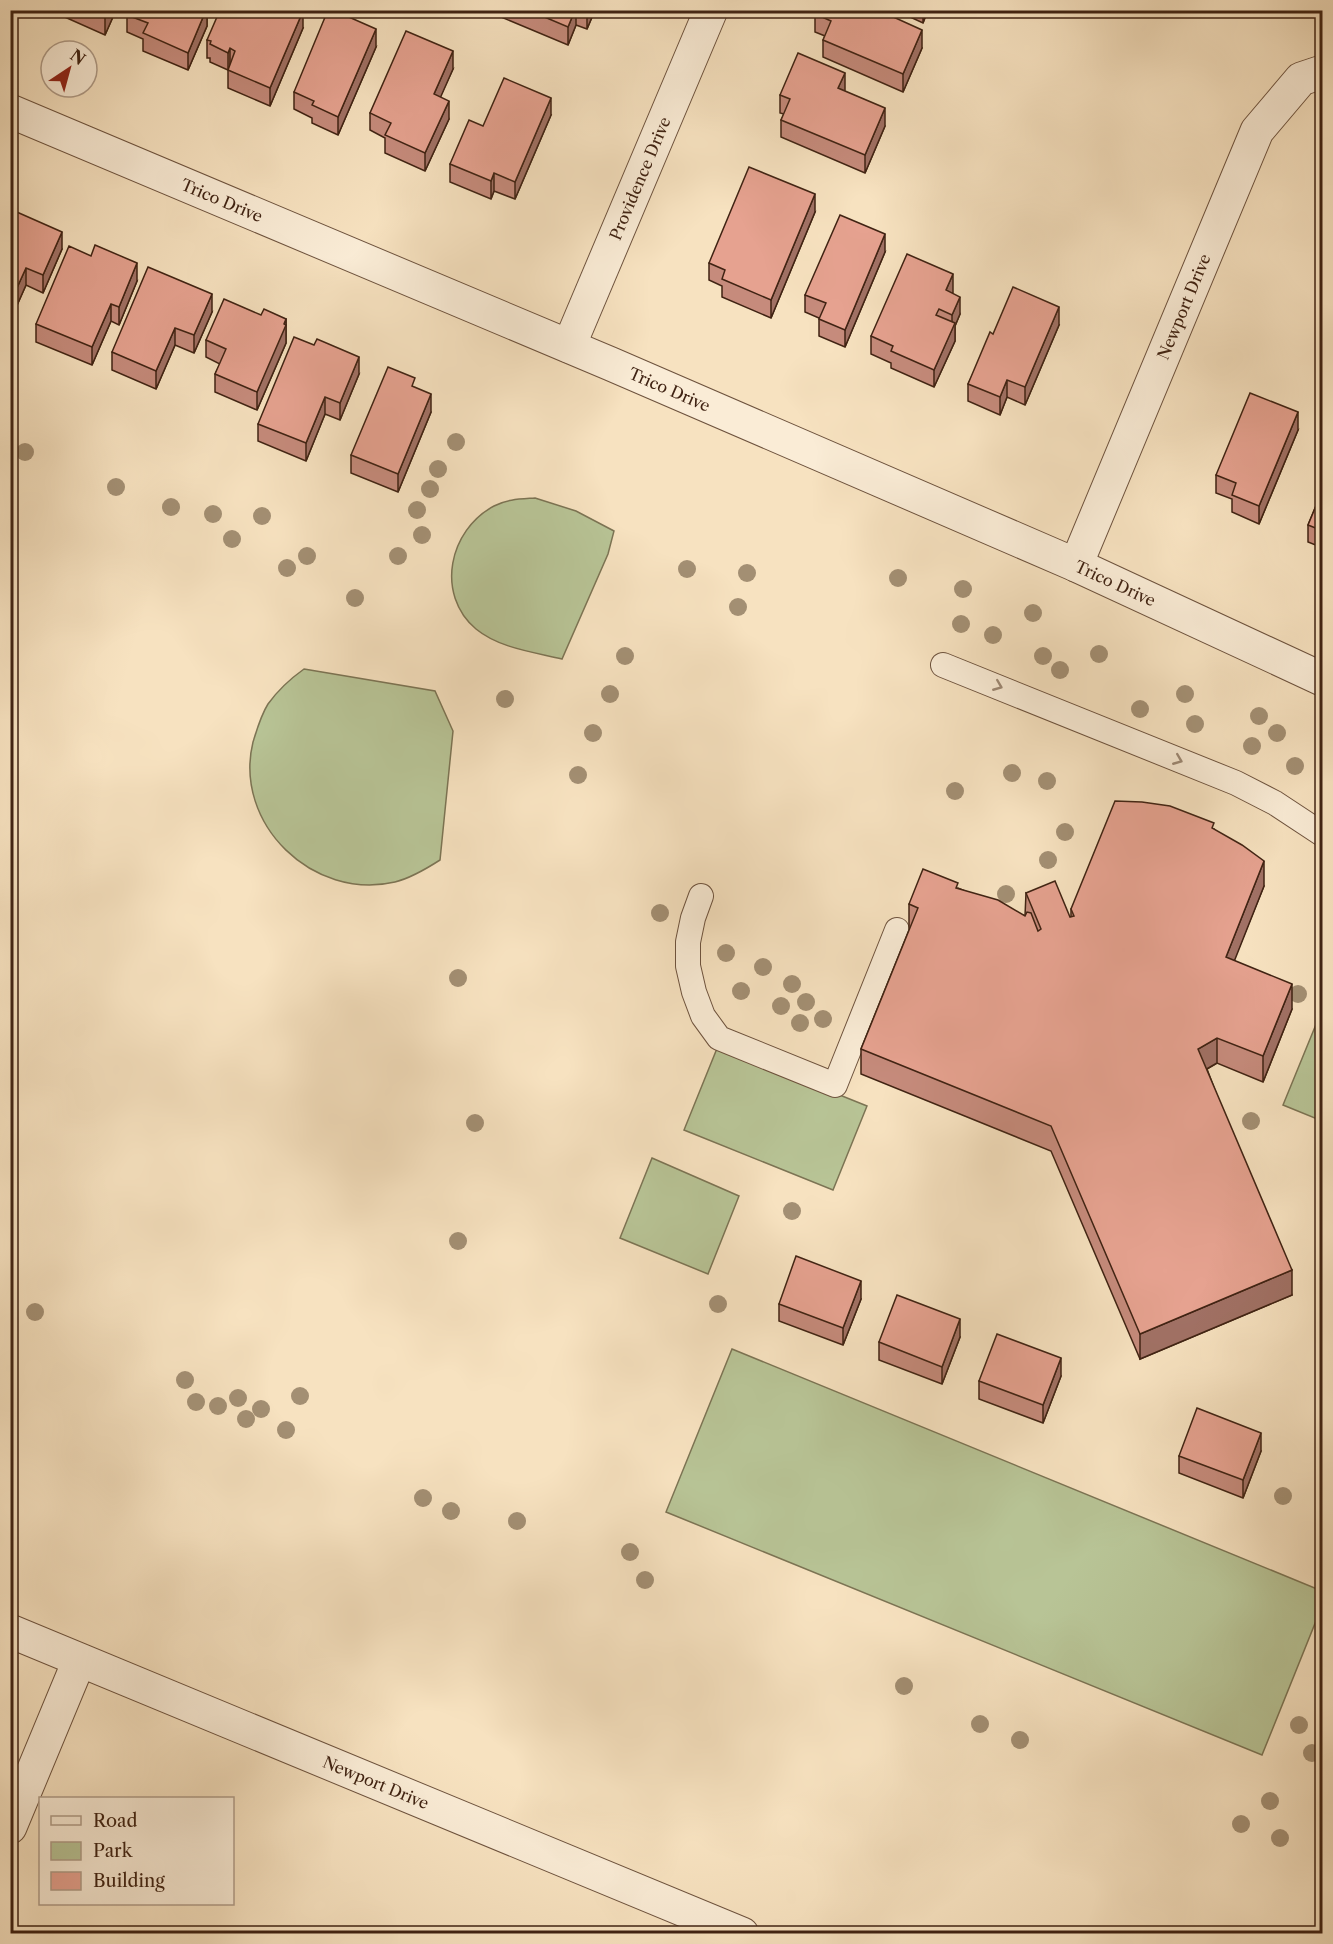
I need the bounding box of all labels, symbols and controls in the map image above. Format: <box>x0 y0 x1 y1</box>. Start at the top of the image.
north arrow <box>39 39 99 99</box>
text: N <box>66 45 89 69</box>
street label: Providence Drive <box>605 114 675 243</box>
street label: Trico Drive <box>178 174 266 226</box>
street label: Newport Drive <box>1153 251 1215 362</box>
street label: Trico Drive <box>626 363 713 416</box>
street label: Trico Drive <box>1072 556 1159 611</box>
one-way arrow <box>992 679 1002 692</box>
one-way arrow <box>1172 753 1183 765</box>
street label: Newport Drive <box>320 1752 432 1813</box>
legend <box>39 1797 234 1905</box>
text: Road <box>93 1810 138 1832</box>
text: Park <box>93 1840 134 1862</box>
text: Building <box>93 1870 165 1892</box>

